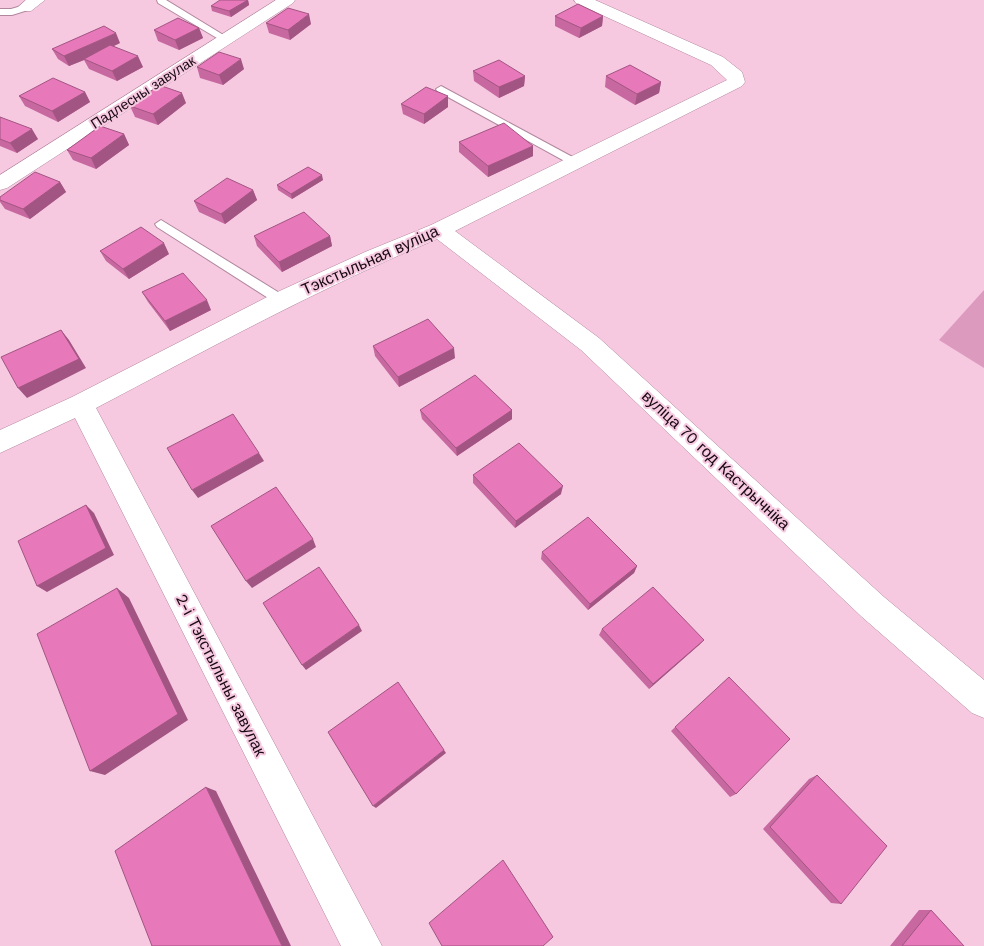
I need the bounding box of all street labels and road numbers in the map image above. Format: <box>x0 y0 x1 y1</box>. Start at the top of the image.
street label: Падлесны завулак <box>88 52 199 132</box>
street label: Тэкстыльная вуліца <box>298 221 442 299</box>
street label: вуліца 70 год Кастрычніка <box>638 386 794 534</box>
street label: 2-і Тэкстыльны завулак <box>172 591 271 760</box>

